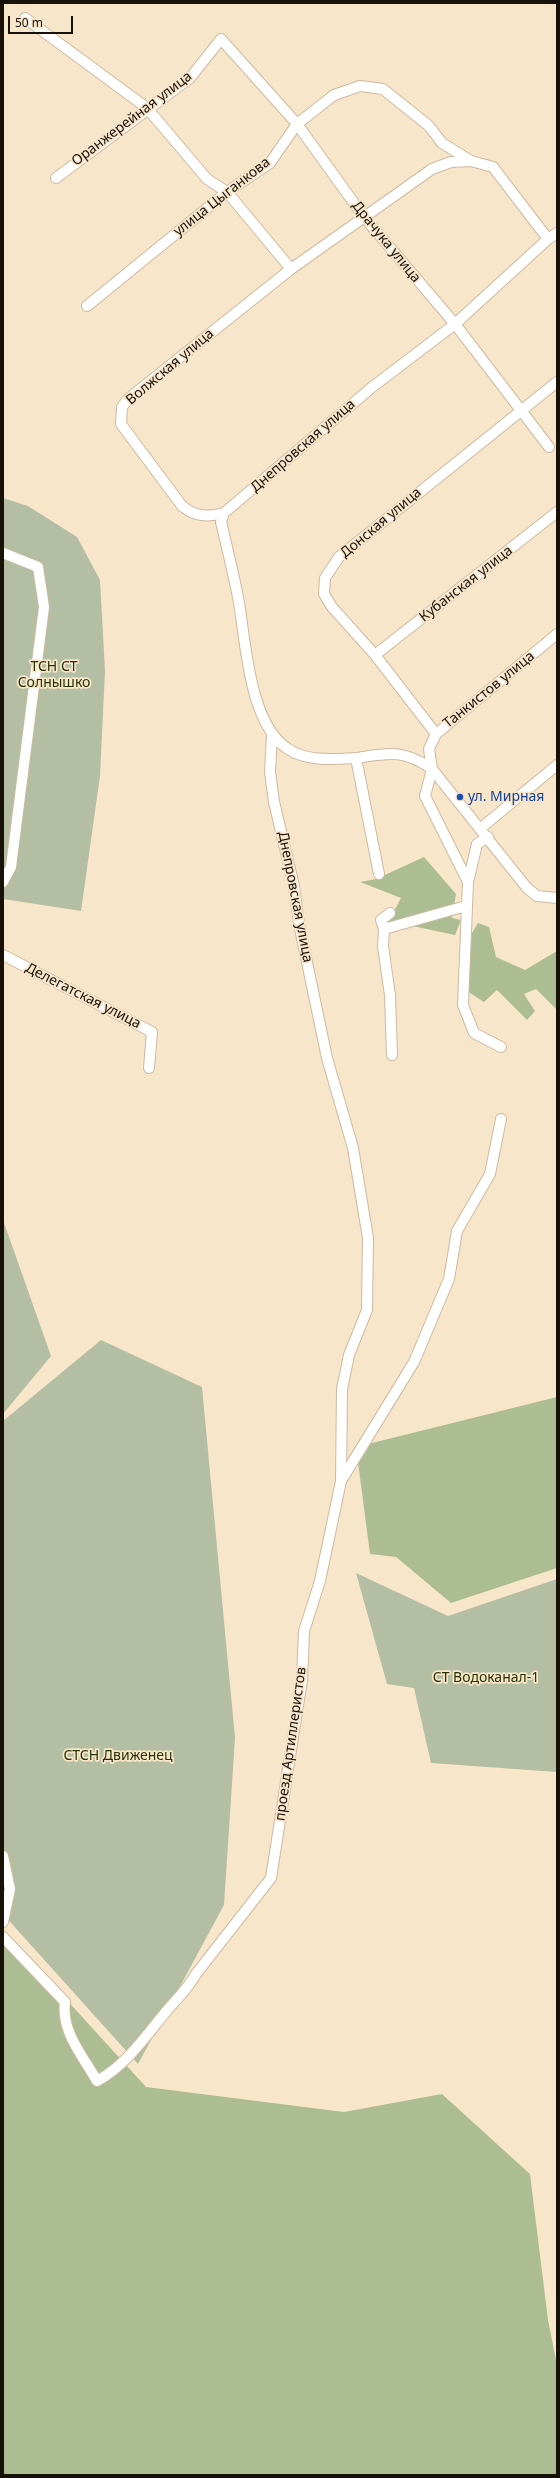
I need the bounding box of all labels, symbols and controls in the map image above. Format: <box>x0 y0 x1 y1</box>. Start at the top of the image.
scale bar <box>10 8 75 34</box>
text: 50 m <box>15 14 43 31</box>
street label: Оранжерейная улица <box>69 68 195 170</box>
street label: улица Цыганкова <box>170 154 274 240</box>
street label: Драчука улица <box>348 198 424 286</box>
street label: Волжская улица <box>123 325 217 409</box>
street label: Днепровская улица <box>247 396 359 496</box>
street label: Донская улица <box>337 484 425 562</box>
street label: Кубанская улица <box>416 542 516 626</box>
street label: Танкистов улица <box>440 648 538 732</box>
park label: ТСН СТ Солнышко <box>18 659 90 692</box>
place label: ул. Мирная <box>468 789 544 805</box>
marker: ул. Мирная <box>455 792 465 802</box>
street label: Днепровская улица <box>274 830 316 964</box>
street label: Делегатская улица <box>22 960 144 1032</box>
street label: проезд Артиллеристов <box>272 1666 310 1822</box>
park label: СТ Водоканал-1 <box>433 1670 539 1686</box>
park label: СТСН Движенец <box>63 1748 173 1764</box>

